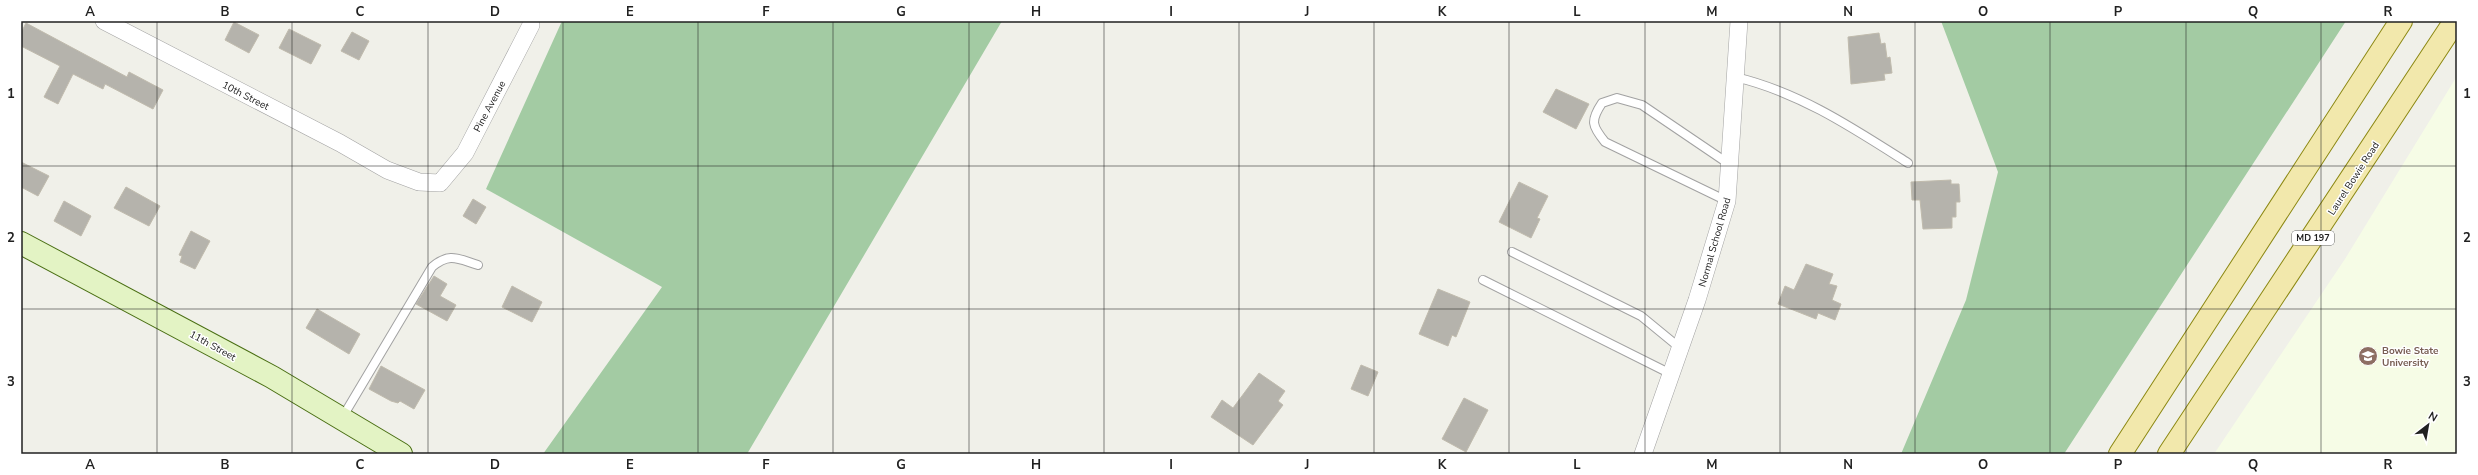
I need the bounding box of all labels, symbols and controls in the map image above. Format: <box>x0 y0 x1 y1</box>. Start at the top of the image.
text: A <box>85 3 95 21</box>
text: B <box>221 3 230 21</box>
text: C <box>356 3 365 21</box>
text: D <box>490 3 500 21</box>
text: E <box>626 3 634 21</box>
text: F <box>762 3 770 21</box>
text: G <box>896 3 906 21</box>
text: H <box>1031 3 1041 21</box>
text: I <box>1169 3 1173 21</box>
text: J <box>1304 3 1309 21</box>
text: K <box>1438 3 1447 21</box>
text: L <box>1573 3 1581 21</box>
text: M <box>1706 3 1718 21</box>
text: N <box>1843 3 1853 21</box>
text: O <box>1978 3 1988 21</box>
text: P <box>2114 3 2123 21</box>
text: Q <box>2248 3 2258 21</box>
text: R <box>2384 3 2393 21</box>
street label: 10th Street <box>220 78 272 114</box>
street label: Pine Avenue <box>470 78 509 135</box>
text: 1 <box>7 85 15 103</box>
text: 1 <box>2463 85 2471 103</box>
street label: Laurel Bowie Road <box>2325 139 2383 218</box>
street label: Normal School Road <box>1696 196 1734 289</box>
text: 2 <box>7 229 15 247</box>
text: 2 <box>2463 229 2471 247</box>
road number: MD 197 <box>2292 231 2334 245</box>
street label: 11th Street <box>187 327 239 365</box>
place label: Bowie State University <box>2382 344 2439 370</box>
school or university icon: Bowie State University <box>2357 345 2379 367</box>
text: 3 <box>7 373 15 391</box>
text: 3 <box>2463 373 2471 391</box>
north arrow <box>2408 405 2448 445</box>
text: N <box>2426 408 2440 425</box>
text: A <box>85 456 95 474</box>
text: B <box>221 456 230 474</box>
text: C <box>356 456 365 474</box>
text: D <box>490 456 500 474</box>
text: E <box>626 456 634 474</box>
text: F <box>762 456 770 474</box>
text: G <box>896 456 906 474</box>
text: H <box>1031 456 1041 474</box>
text: I <box>1169 456 1173 474</box>
text: J <box>1304 456 1309 474</box>
text: K <box>1438 456 1447 474</box>
text: L <box>1573 456 1581 474</box>
text: M <box>1706 456 1718 474</box>
text: N <box>1843 456 1853 474</box>
text: O <box>1978 456 1988 474</box>
text: P <box>2114 456 2123 474</box>
text: Q <box>2248 456 2258 474</box>
text: R <box>2384 456 2393 474</box>

